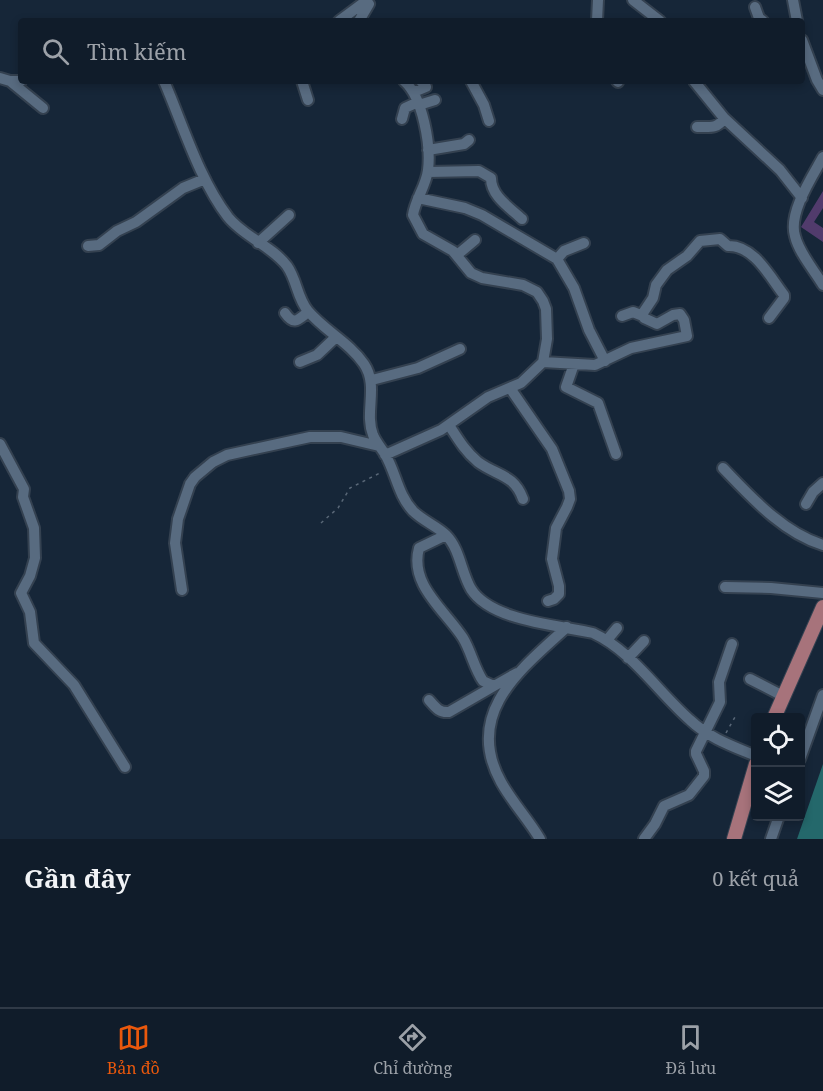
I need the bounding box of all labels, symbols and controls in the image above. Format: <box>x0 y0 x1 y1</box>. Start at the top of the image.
search box <box>18 18 805 84</box>
icon: search <box>39 35 72 68</box>
text: Tìm kiếm <box>87 36 187 66</box>
map controls <box>751 713 805 821</box>
button: locate <box>751 713 805 767</box>
button: layers <box>751 767 805 821</box>
text: Gần đây <box>24 860 131 896</box>
text: 0 kết quả <box>712 865 799 892</box>
tab: Bản đồ <box>107 1021 160 1079</box>
tab: Chỉ đường <box>373 1021 452 1079</box>
tab: Đã lưu <box>666 1021 716 1079</box>

